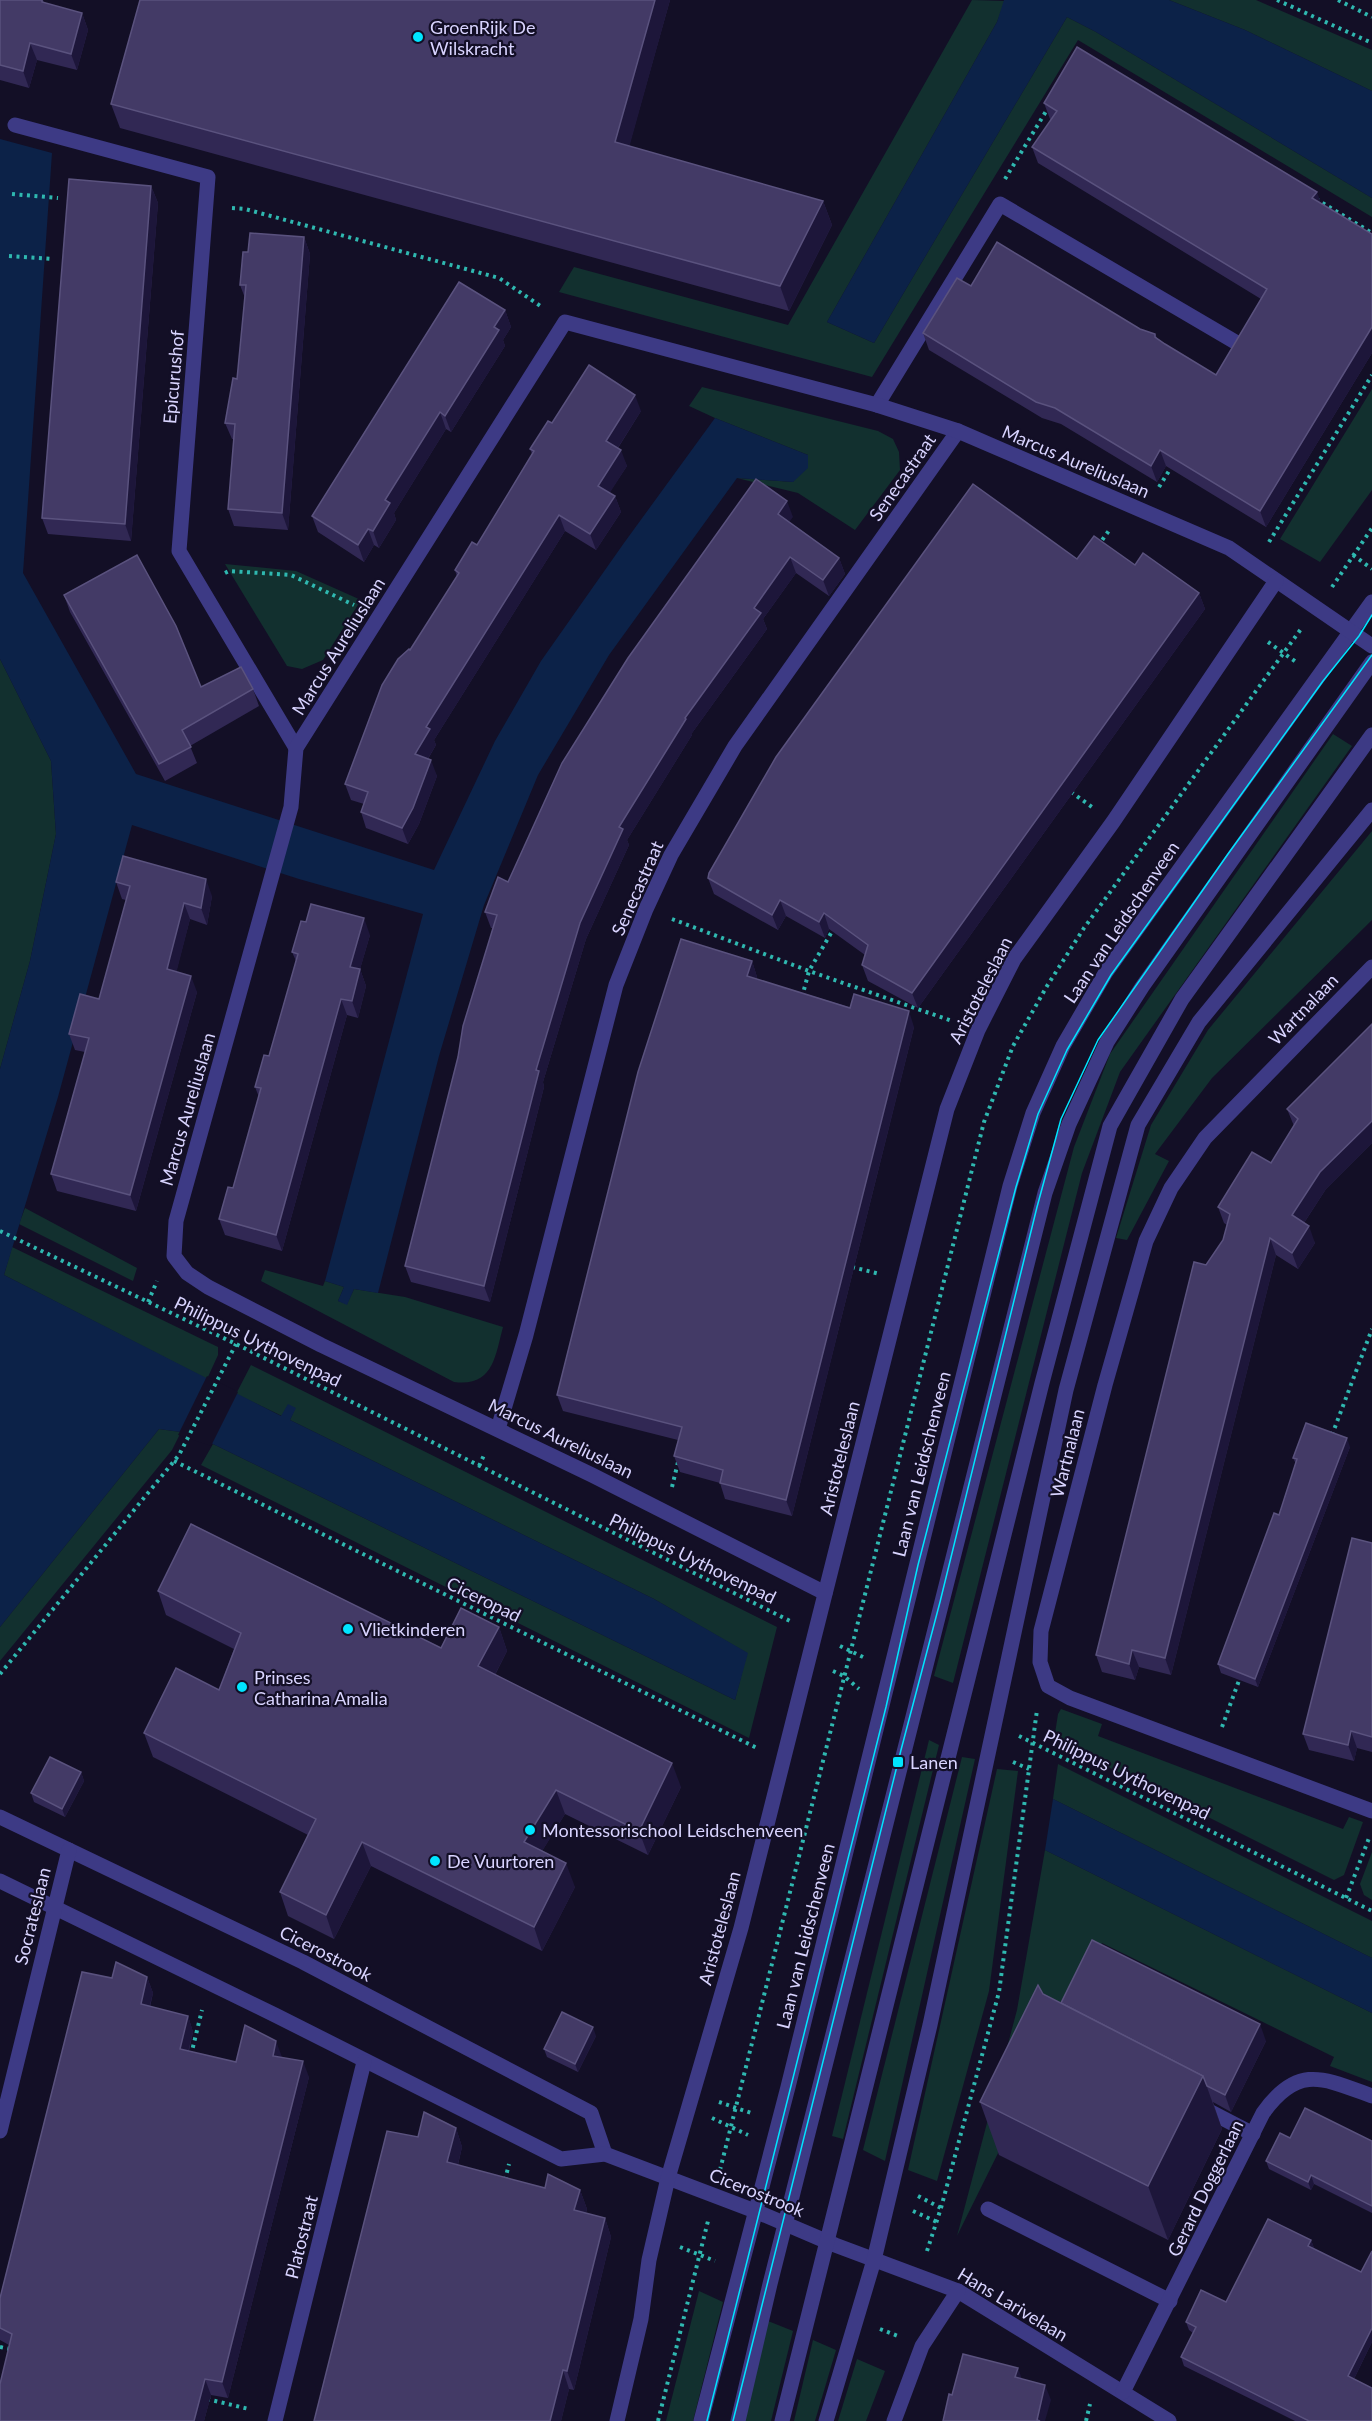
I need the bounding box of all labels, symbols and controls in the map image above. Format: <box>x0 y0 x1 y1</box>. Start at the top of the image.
place label: GroenRijk De Wilskracht <box>430 16 535 59</box>
marker: GroenRijk De Wilskracht <box>411 30 425 44</box>
street label: Epicurushof <box>158 329 188 425</box>
street label: Marcus Aureliuslaan <box>999 420 1153 502</box>
street label: Senecastraat <box>864 429 940 525</box>
street label: Marcus Aureliuslaan <box>287 573 389 719</box>
street label: Senecastraat <box>606 837 668 939</box>
street label: Laan van Leidschenveen <box>1059 837 1183 1007</box>
street label: Aristoteleslaan <box>944 933 1016 1047</box>
street label: Wartnalaan <box>1264 969 1342 1049</box>
street label: Marcus Aureliuslaan <box>155 1030 219 1188</box>
street label: Philippus Uythovenpad <box>171 1291 345 1391</box>
street label: Laan van Leidschenveen <box>887 1369 955 1559</box>
street label: Marcus Aureliuslaan <box>485 1393 637 1483</box>
street label: Aristoteleslaan <box>814 1399 864 1517</box>
street label: Wartnalaan <box>1045 1406 1089 1500</box>
street label: Philippus Uythovenpad <box>606 1508 780 1608</box>
street label: Ciceropad <box>443 1572 525 1626</box>
place label: Vlietkinderen <box>360 1618 465 1640</box>
marker: Vlietkinderen <box>341 1622 355 1636</box>
place label: Prinses Catharina Amalia <box>254 1666 388 1709</box>
marker: Prinses Catharina Amalia <box>235 1680 249 1694</box>
street label: Philippus Uythovenpad <box>1040 1724 1214 1824</box>
place label: Lanen <box>910 1751 958 1773</box>
marker: Lanen <box>891 1755 905 1769</box>
place label: Montessorischool Leidschenveen <box>542 1819 803 1841</box>
marker: Montessorischool Leidschenveen <box>523 1823 537 1837</box>
street label: Laan van Leidschenveen <box>771 1841 839 2031</box>
place label: De Vuurtoren <box>447 1850 554 1872</box>
marker: De Vuurtoren <box>428 1854 442 1868</box>
street label: Socrateslaan <box>9 1865 55 1967</box>
street label: Aristoteleslaan <box>693 1869 745 1987</box>
street label: Cicerostrook <box>276 1920 377 1986</box>
street label: Gerard Doggerlaan <box>1162 2116 1248 2260</box>
street label: Cicerostrook <box>706 2163 809 2221</box>
street label: Platostraat <box>280 2192 322 2281</box>
street label: Hans Larivelaan <box>954 2262 1072 2346</box>

